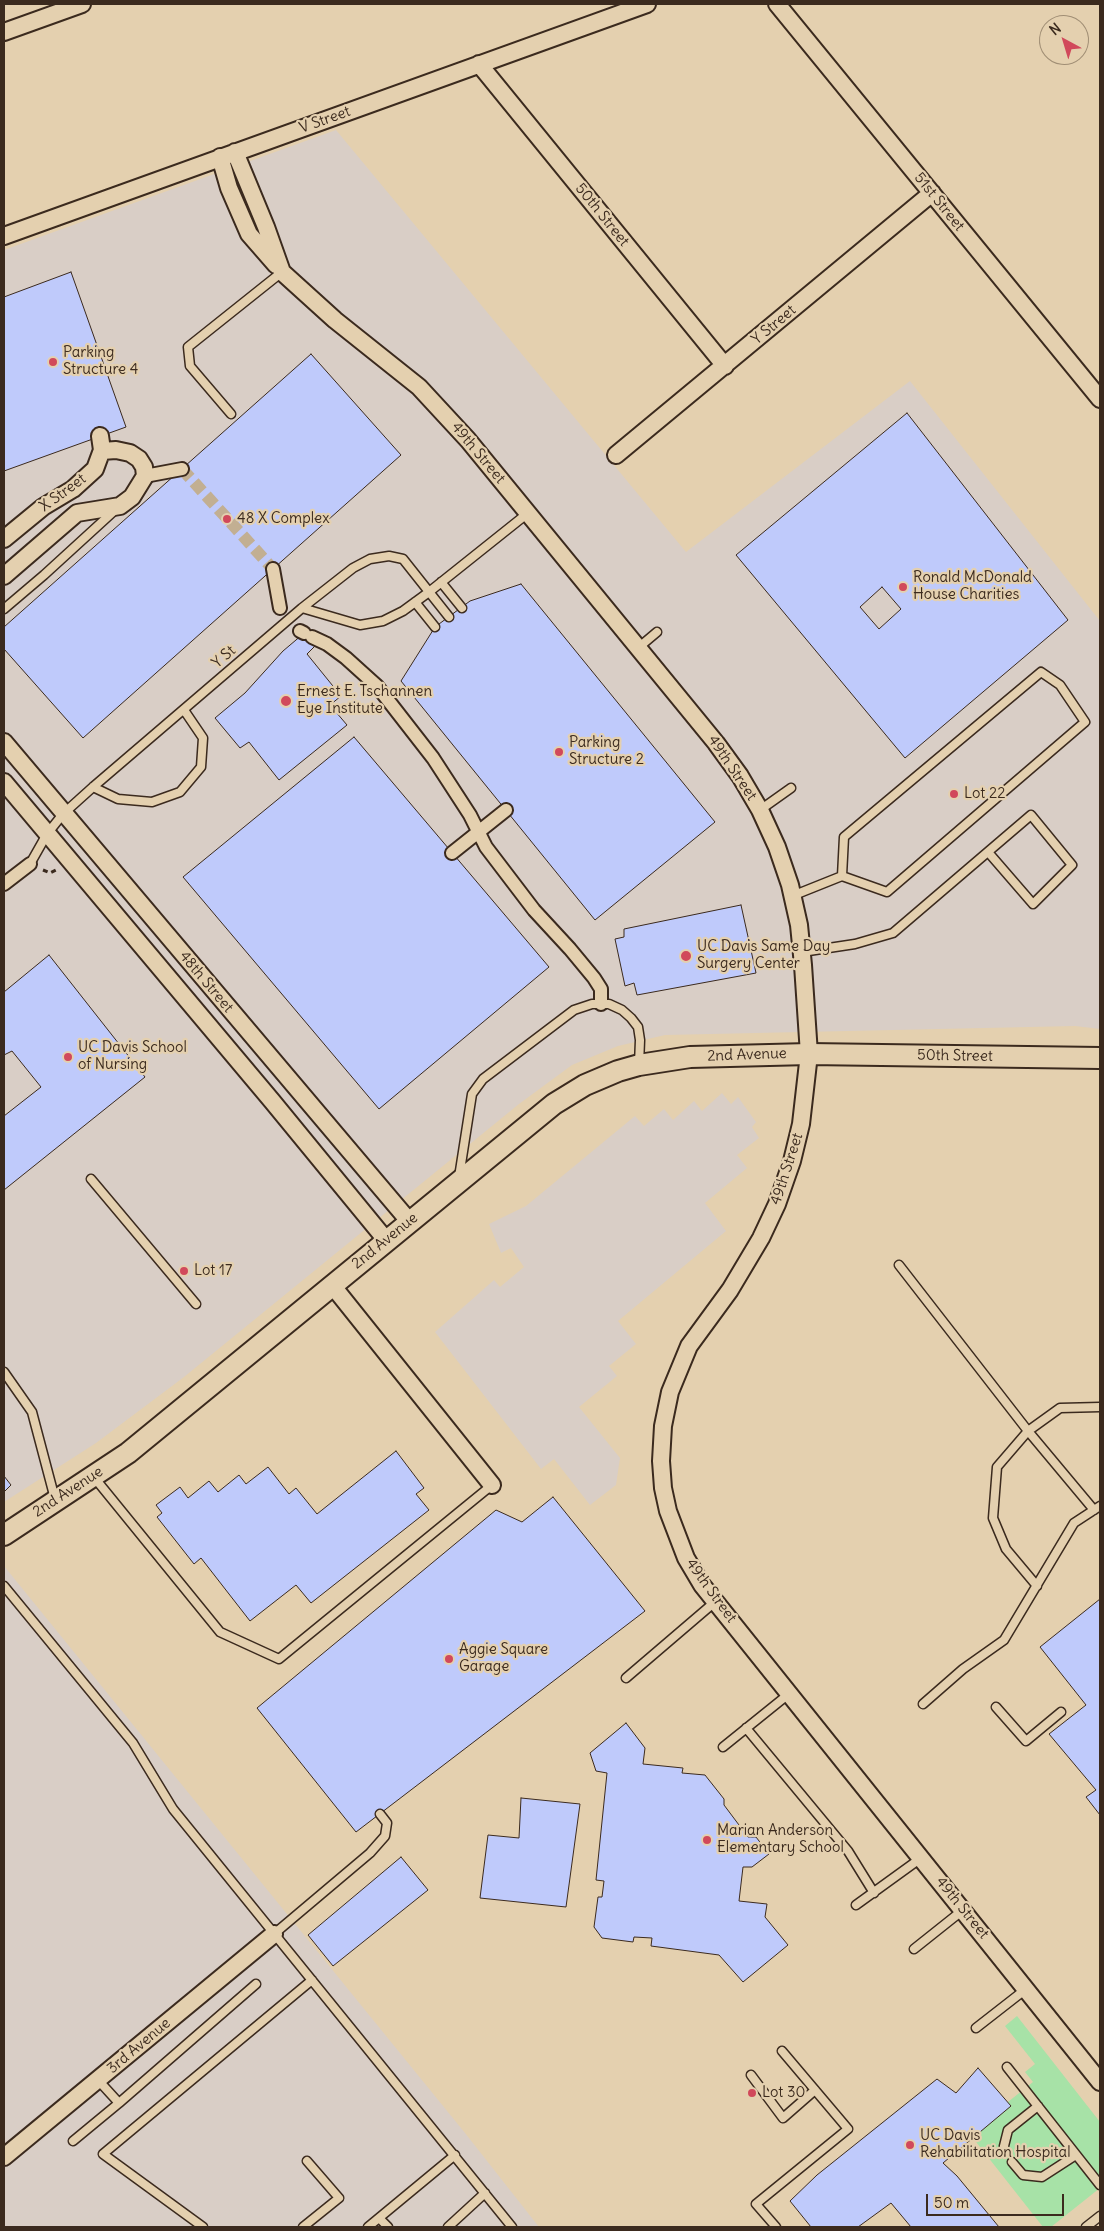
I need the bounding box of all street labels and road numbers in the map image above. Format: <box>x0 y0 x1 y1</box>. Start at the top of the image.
street label: V Street <box>297 102 353 138</box>
street label: 51st Street <box>910 169 968 235</box>
street label: 50th Street <box>571 180 633 250</box>
street label: Y Street <box>748 301 800 349</box>
street label: 49th Street <box>447 419 509 487</box>
street label: X Street <box>36 470 90 516</box>
street label: Y St <box>209 642 239 672</box>
street label: 49th Street <box>704 732 760 804</box>
street label: 48th Street <box>175 948 237 1016</box>
street label: 2nd Avenue <box>707 1045 787 1065</box>
street label: 50th Street <box>917 1046 993 1066</box>
street label: 49th Street <box>767 1131 807 1207</box>
street label: 2nd Avenue <box>348 1209 422 1273</box>
street label: 2nd Avenue <box>30 1463 106 1521</box>
street label: 49th Street <box>682 1556 740 1626</box>
street label: 49th Street <box>932 1873 992 1943</box>
street label: 3rd Avenue <box>104 2014 174 2078</box>

